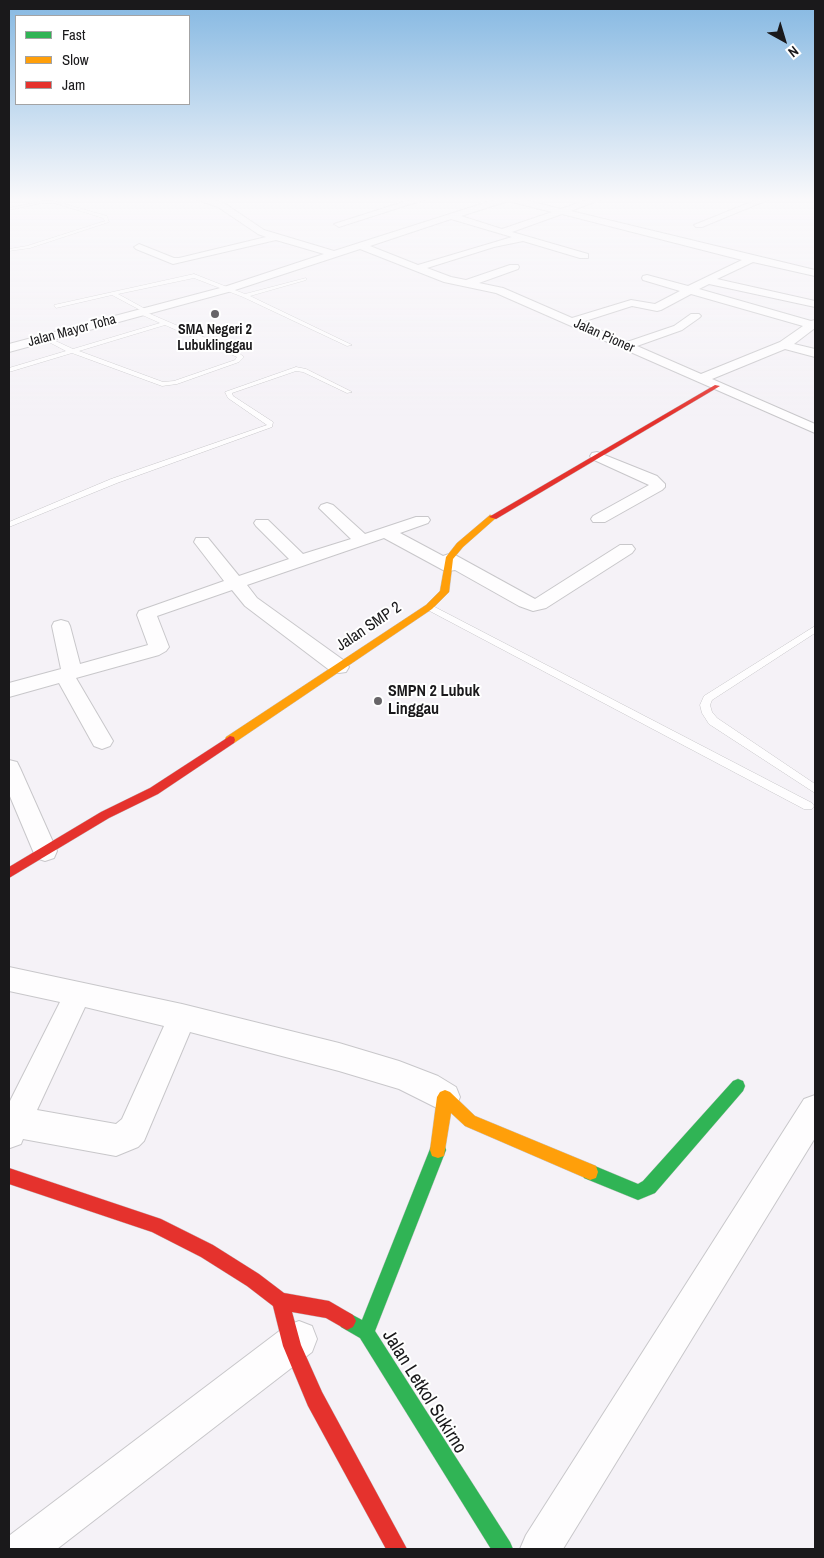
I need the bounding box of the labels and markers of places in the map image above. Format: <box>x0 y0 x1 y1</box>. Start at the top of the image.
marker: SMA Negeri 2 Lubuklinggau <box>209 308 221 320</box>
place label: SMA Negeri 2 Lubuklinggau <box>177 322 253 354</box>
place label: SMPN 2 Lubuk Linggau <box>388 682 480 720</box>
marker: SMPN 2 Lubuk Linggau <box>372 695 384 707</box>

